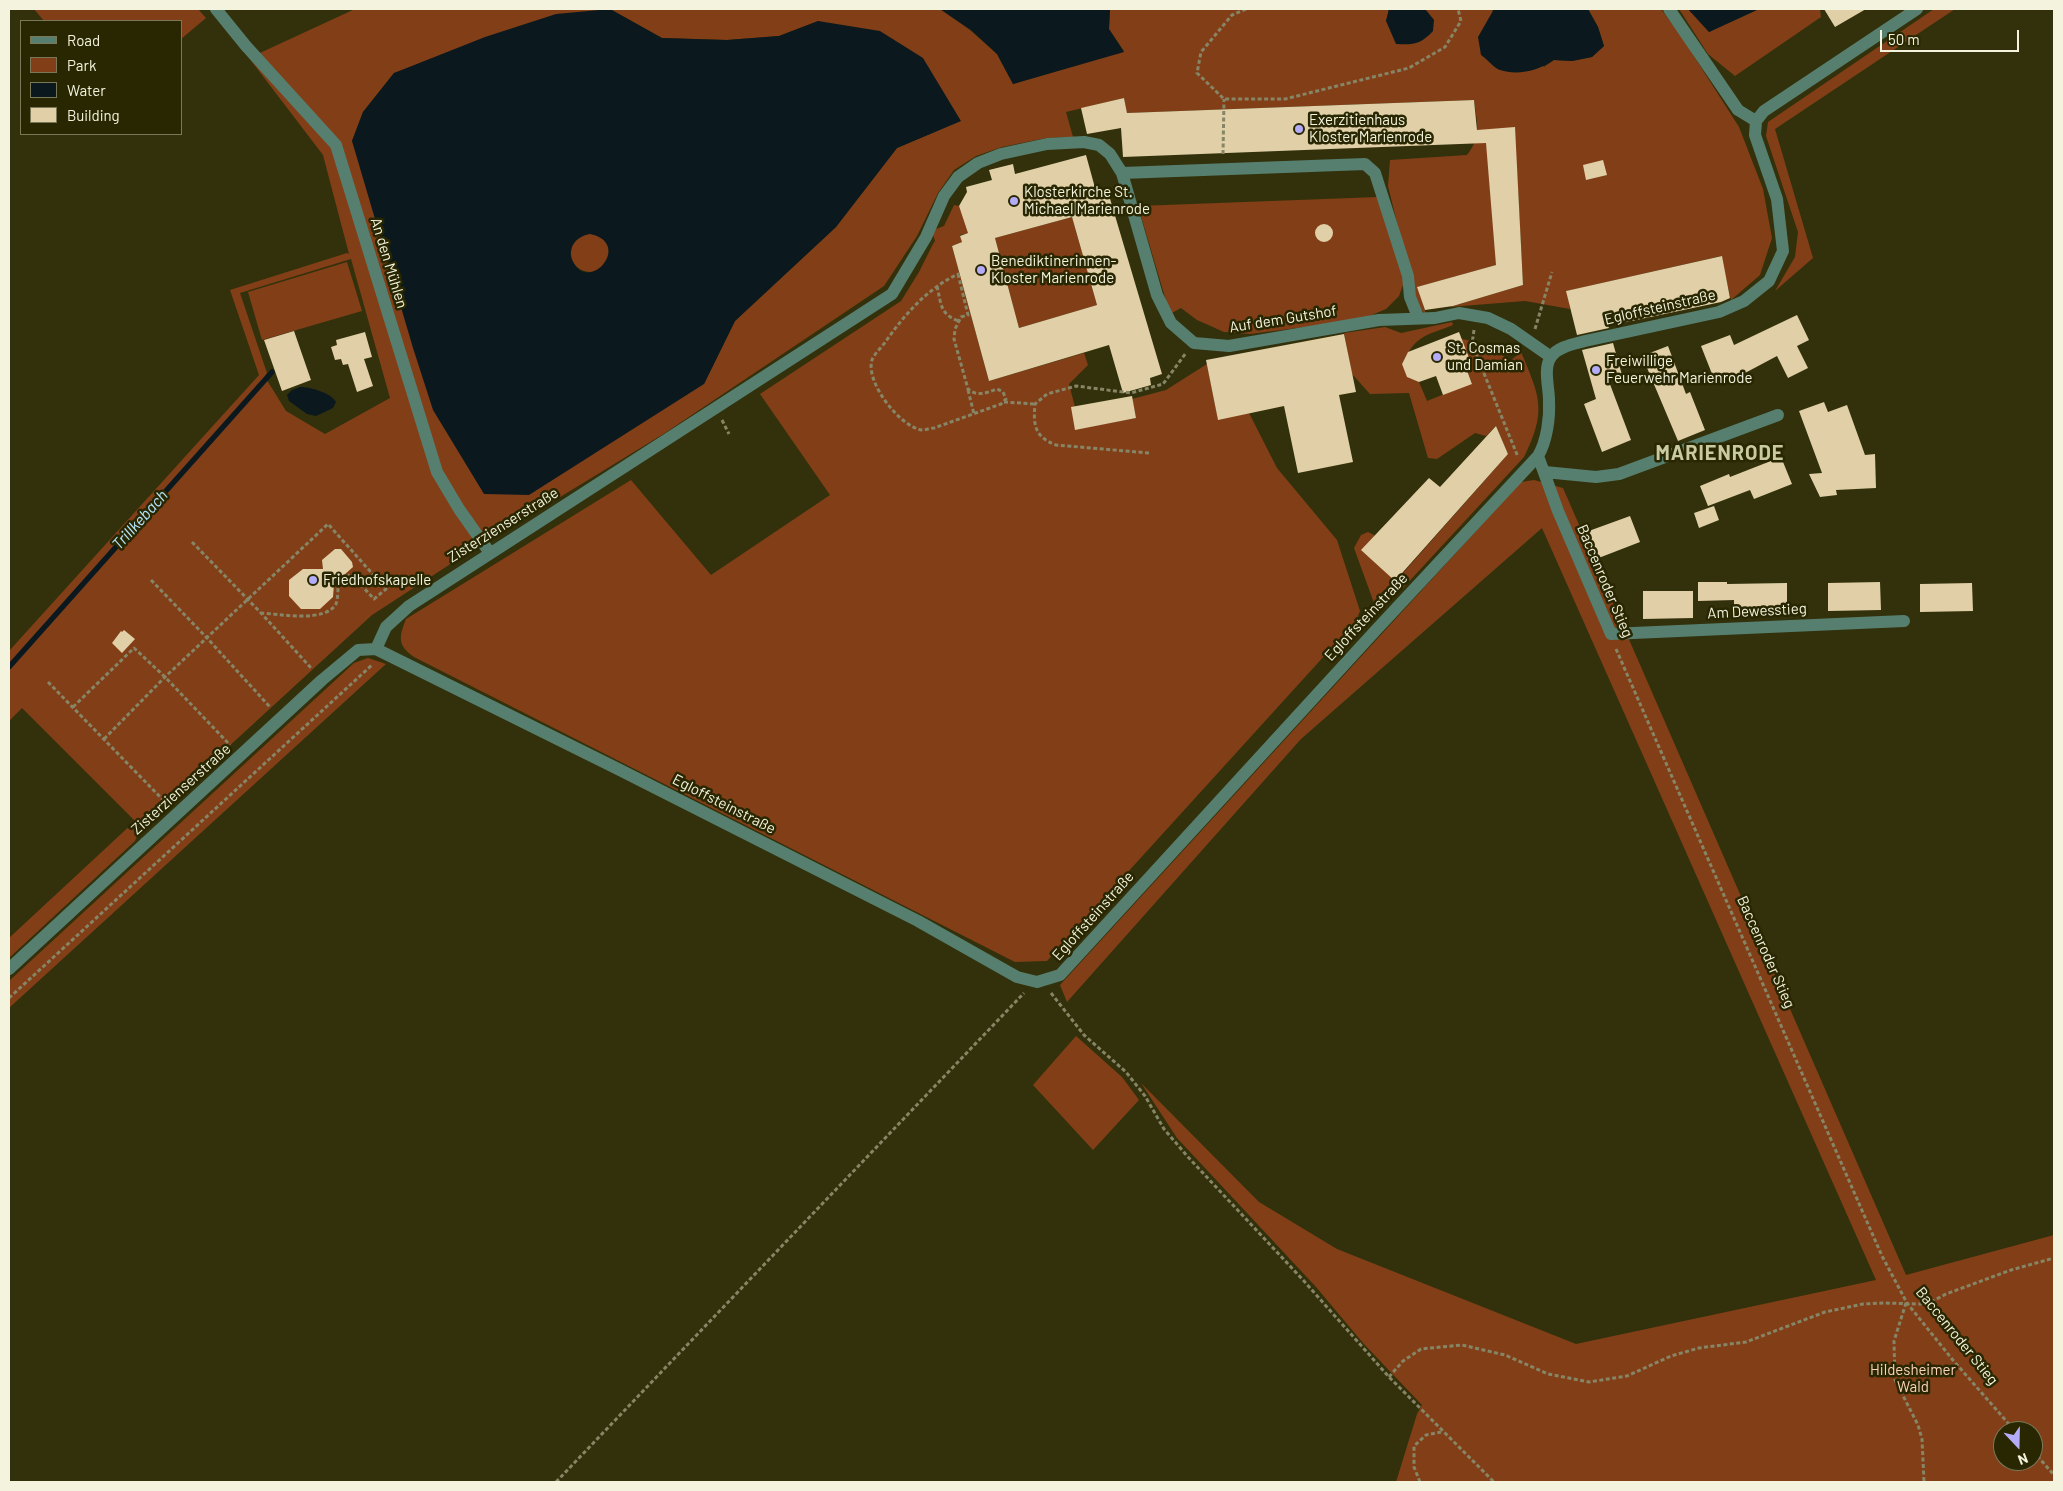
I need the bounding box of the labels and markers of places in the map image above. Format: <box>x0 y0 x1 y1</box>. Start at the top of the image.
place label: Exerzitienhaus Kloster Marienrode <box>1309 111 1432 146</box>
marker: Exerzitienhaus Kloster Marienrode <box>1293 123 1305 135</box>
place label: Klosterkirche St. Michael Marienrode <box>1024 183 1150 218</box>
marker: Klosterkirche St. Michael Marienrode <box>1008 195 1020 207</box>
place label: Benediktinerinnen- Kloster Marienrode <box>991 252 1116 287</box>
marker: Benediktinerinnen- Kloster Marienrode <box>975 264 987 276</box>
place label: St. Cosmas und Damian <box>1447 339 1523 374</box>
marker: St. Cosmas und Damian <box>1431 351 1443 363</box>
place label: Freiwillige Feuerwehr Marienrode <box>1606 352 1752 387</box>
marker: Freiwillige Feuerwehr Marienrode <box>1590 364 1602 376</box>
place label: Friedhofskapelle <box>323 571 431 589</box>
marker: Friedhofskapelle <box>307 574 319 586</box>

